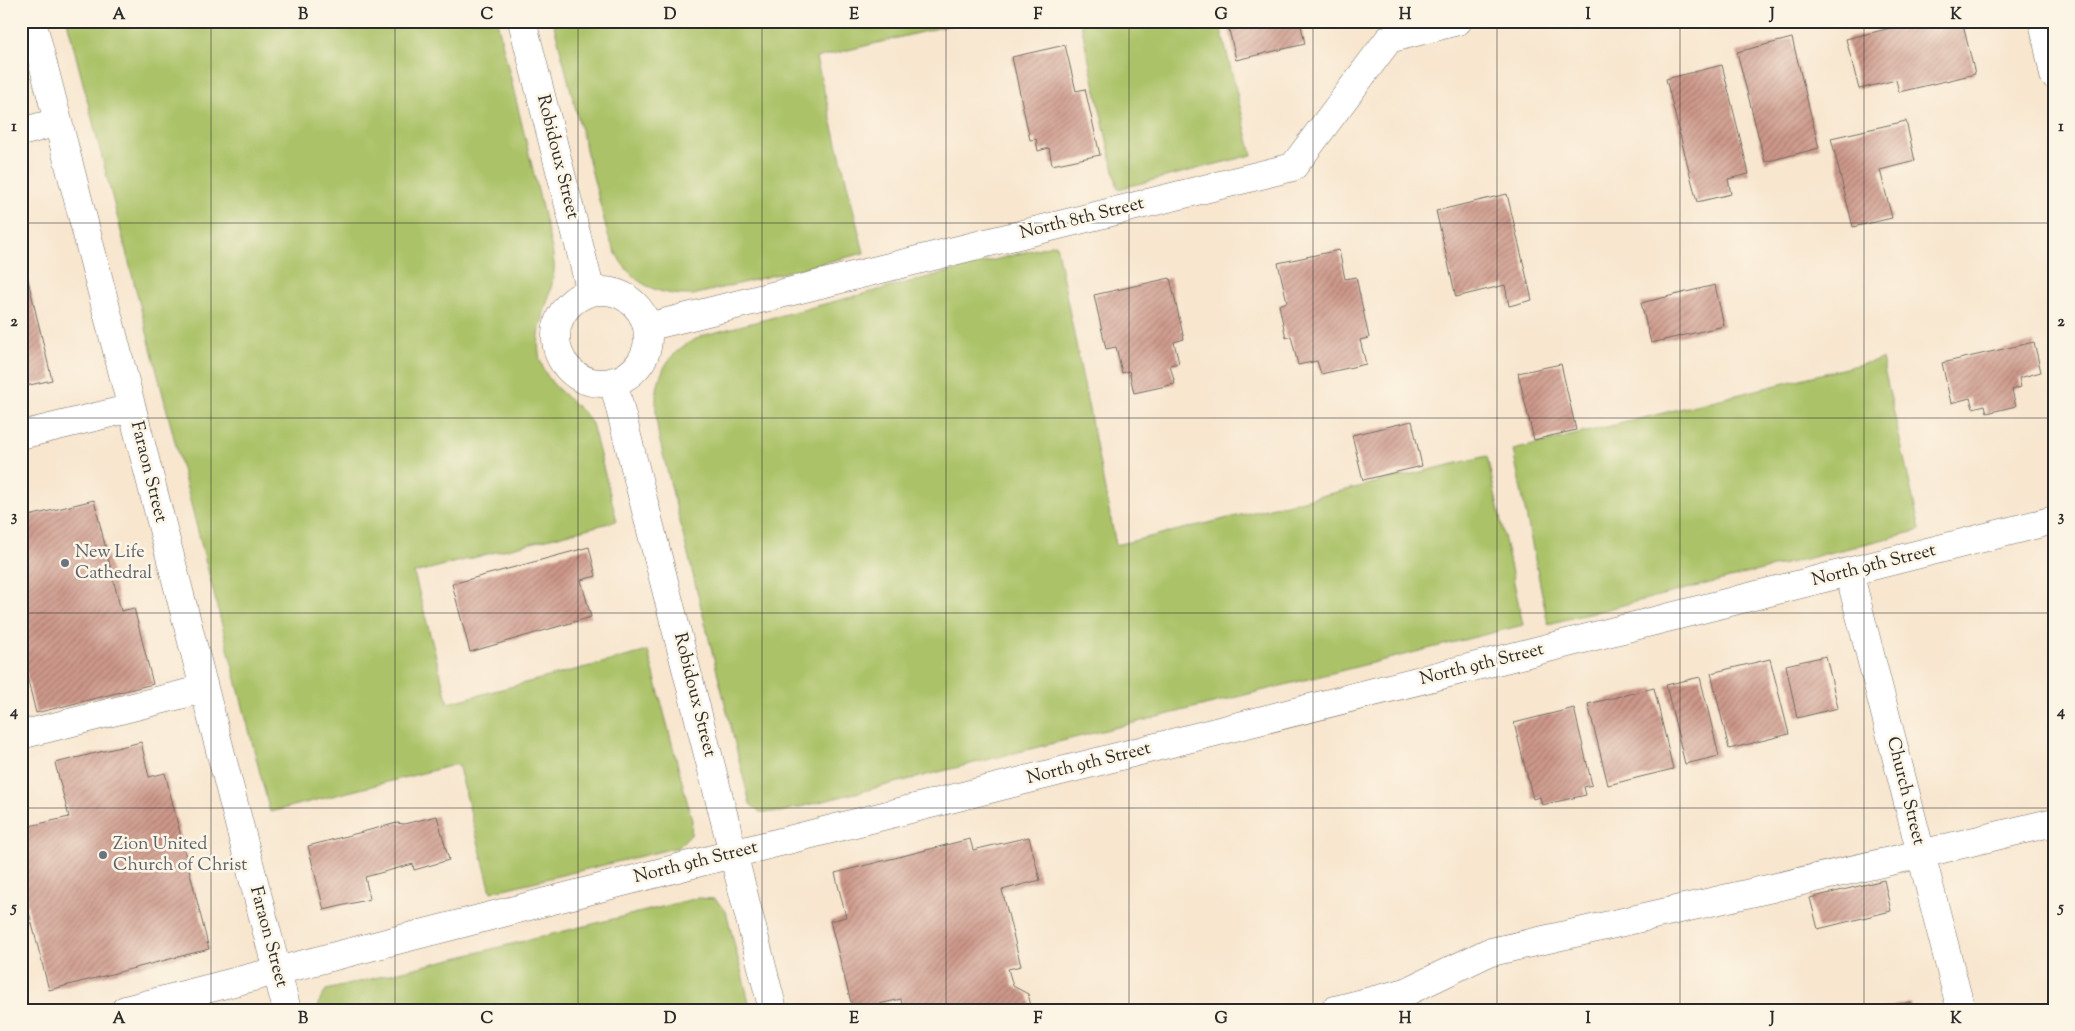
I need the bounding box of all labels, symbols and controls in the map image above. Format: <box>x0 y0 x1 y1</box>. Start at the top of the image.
text: A <box>113 4 126 27</box>
text: B <box>298 4 308 27</box>
text: C <box>481 4 494 27</box>
text: D <box>664 4 677 27</box>
text: E <box>849 4 859 27</box>
text: F <box>1034 4 1043 27</box>
text: G <box>1214 4 1228 27</box>
text: H <box>1399 4 1412 27</box>
text: I <box>1585 4 1591 27</box>
text: J <box>1768 4 1775 27</box>
text: K <box>1950 4 1962 27</box>
street label: Robidoux Street <box>529 92 585 222</box>
text: 1 <box>11 116 17 139</box>
text: 1 <box>2058 116 2064 139</box>
street label: North 8th Street <box>1017 191 1147 247</box>
text: 2 <box>10 311 18 334</box>
text: 2 <box>2057 311 2065 334</box>
street label: Faraon Street <box>123 419 173 525</box>
text: 3 <box>11 506 18 529</box>
text: 3 <box>2058 506 2065 529</box>
street label: North 9th Street <box>1809 538 1939 594</box>
place label: New Life Cathedral <box>75 540 152 587</box>
marker: New Life Cathedral <box>59 557 71 569</box>
street label: Robidoux Street <box>666 630 722 760</box>
street label: North 9th Street <box>1417 637 1547 693</box>
text: 4 <box>9 701 18 724</box>
text: 4 <box>2056 701 2065 724</box>
street label: Church Street <box>1879 734 1931 848</box>
street label: North 9th Street <box>1024 736 1154 792</box>
place label: Zion United Church of Christ <box>113 832 247 879</box>
street label: North 9th Street <box>631 835 761 891</box>
marker: Zion United Church of Christ <box>97 849 109 861</box>
street label: Faraon Street <box>242 884 294 990</box>
text: 5 <box>9 897 17 920</box>
text: 5 <box>2056 897 2064 920</box>
text: A <box>113 1008 126 1031</box>
text: B <box>298 1008 308 1031</box>
text: C <box>481 1008 494 1031</box>
text: D <box>664 1008 677 1031</box>
text: E <box>849 1008 859 1031</box>
text: F <box>1034 1008 1043 1031</box>
text: G <box>1214 1008 1228 1031</box>
text: H <box>1399 1008 1412 1031</box>
text: I <box>1585 1008 1591 1031</box>
text: J <box>1768 1008 1775 1031</box>
text: K <box>1950 1008 1962 1031</box>

